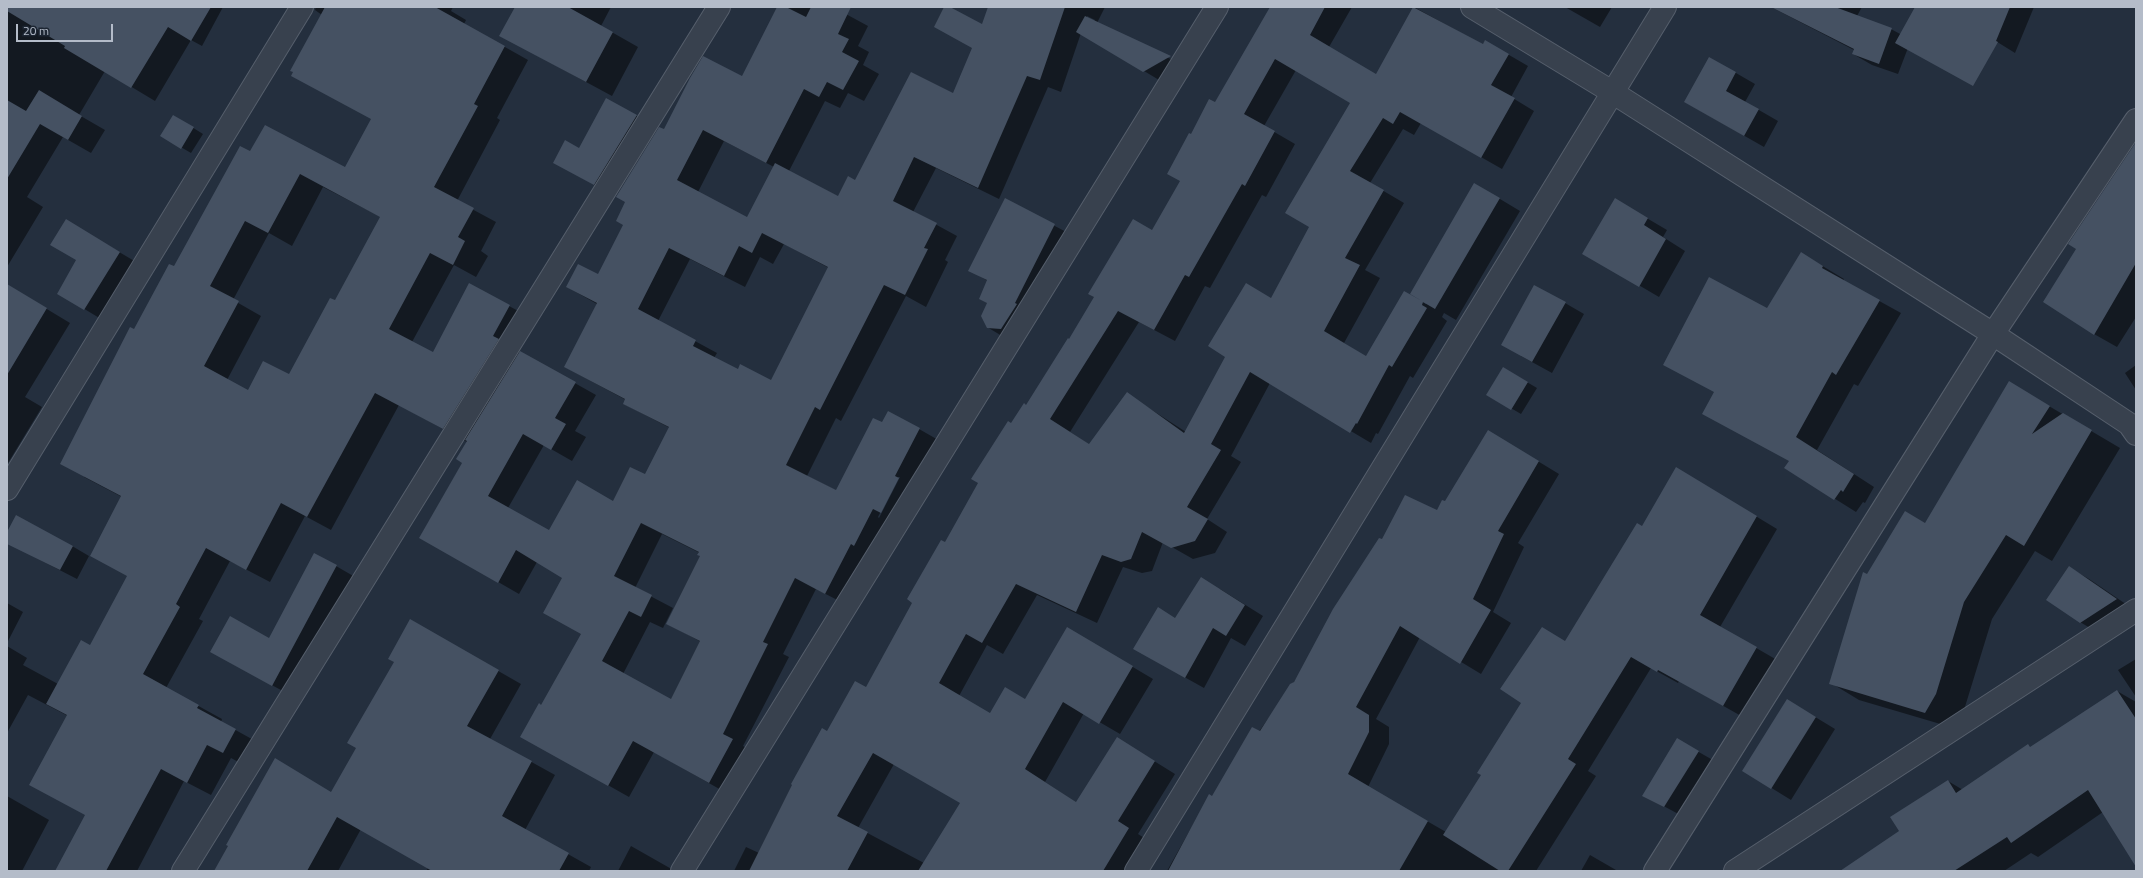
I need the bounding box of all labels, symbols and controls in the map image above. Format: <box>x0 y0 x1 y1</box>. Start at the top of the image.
scale bar <box>18 16 115 42</box>
text: 20 m <box>23 21 49 40</box>

